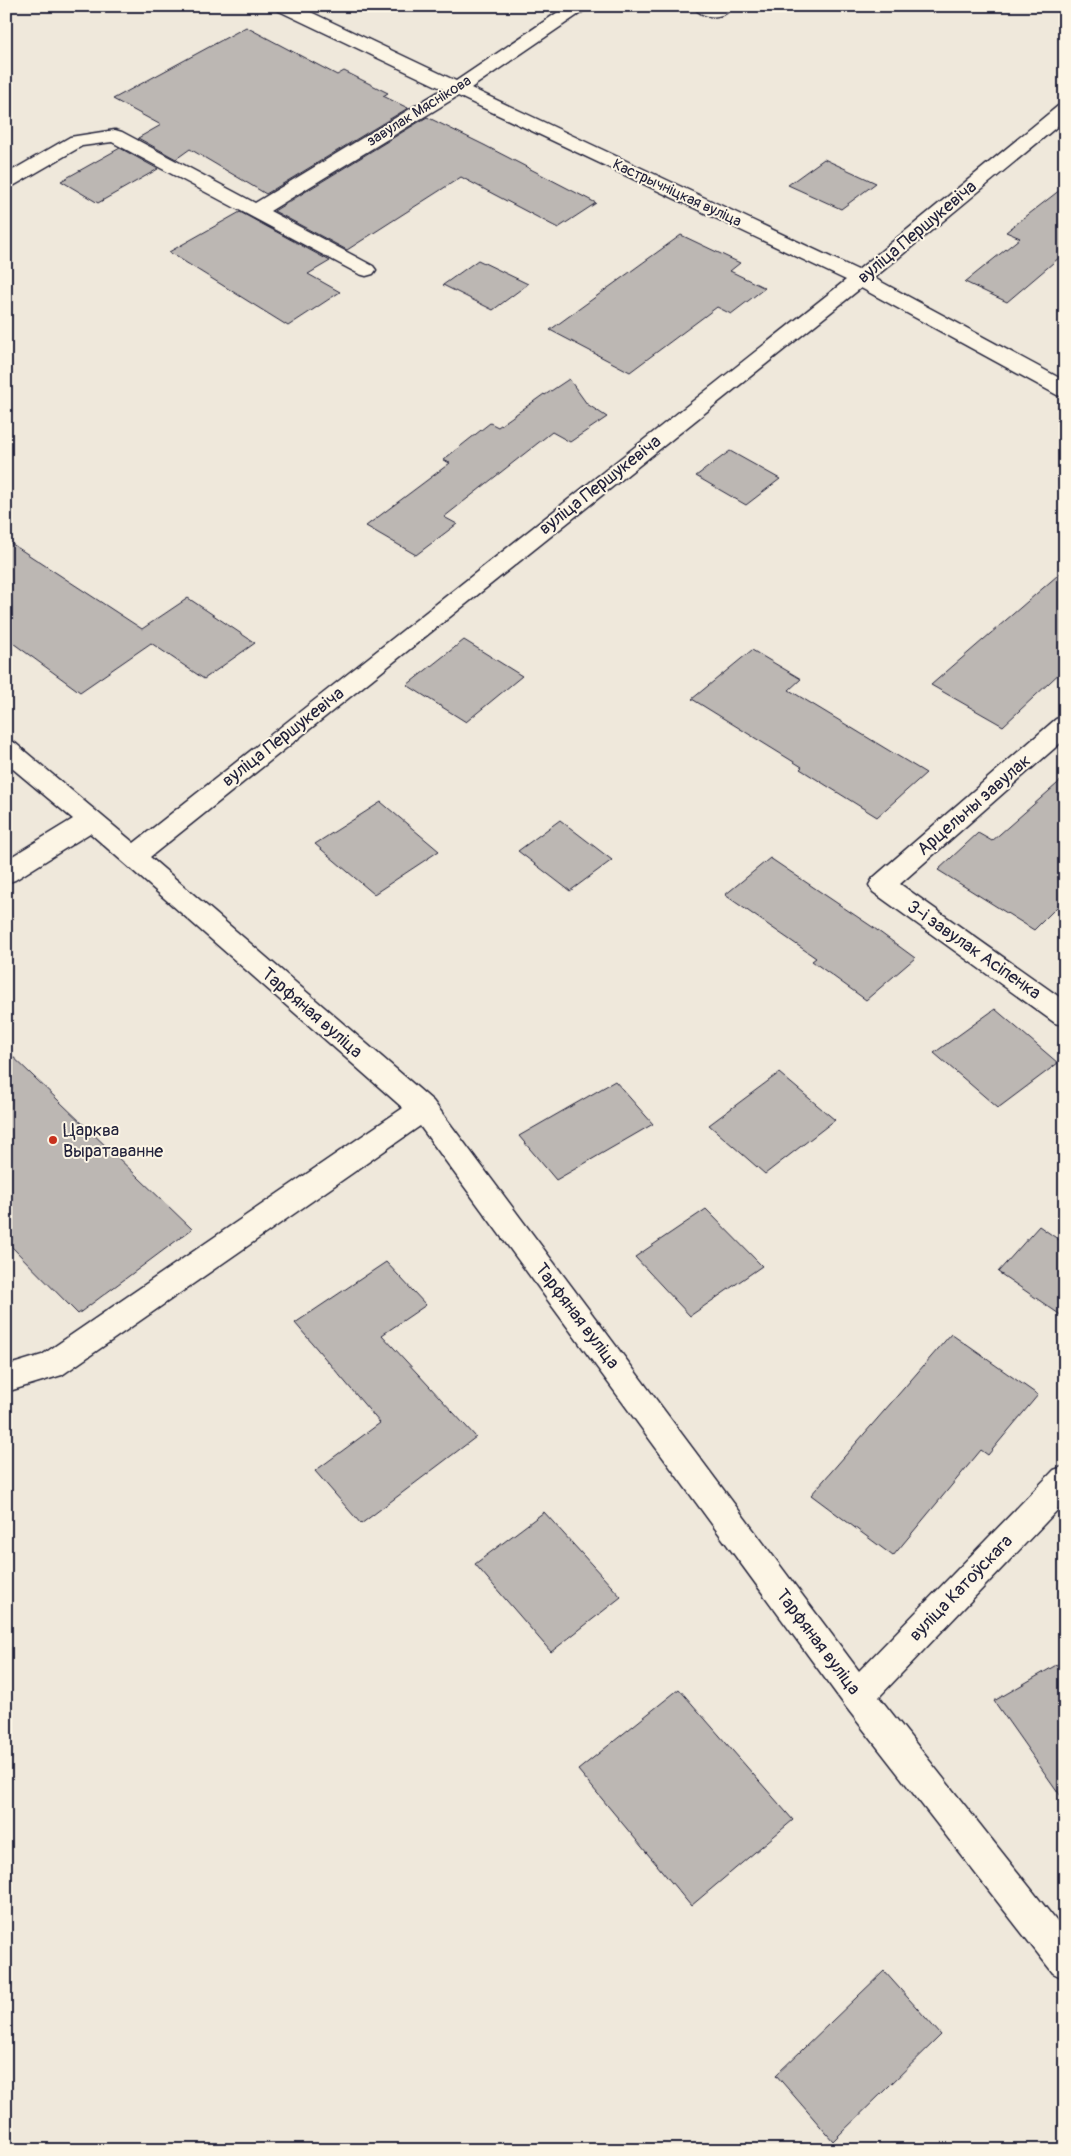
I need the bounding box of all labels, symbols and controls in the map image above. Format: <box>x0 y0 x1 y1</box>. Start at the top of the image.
street label: завулак Мяснікова <box>363 71 475 151</box>
street label: Кастрычніцкая вуліца <box>610 155 744 231</box>
street label: вуліца Першукевіча <box>853 175 981 289</box>
street label: вуліца Першукевіча <box>534 430 666 540</box>
street label: вуліца Першукевіча <box>217 682 349 792</box>
street label: Арцельны завулак <box>912 749 1036 861</box>
street label: 3-і завулак Асіпенка <box>903 895 1045 1005</box>
street label: Тарфяная вуліца <box>257 963 367 1063</box>
place label: Царква Выратаванне <box>63 1119 163 1163</box>
marker: Царква Выратаванне <box>47 1134 59 1146</box>
street label: Тарфяная вуліца <box>530 1259 624 1373</box>
street label: вуліца Катоўскага <box>904 1530 1018 1646</box>
street label: Тарфяная вуліца <box>771 1585 865 1699</box>

